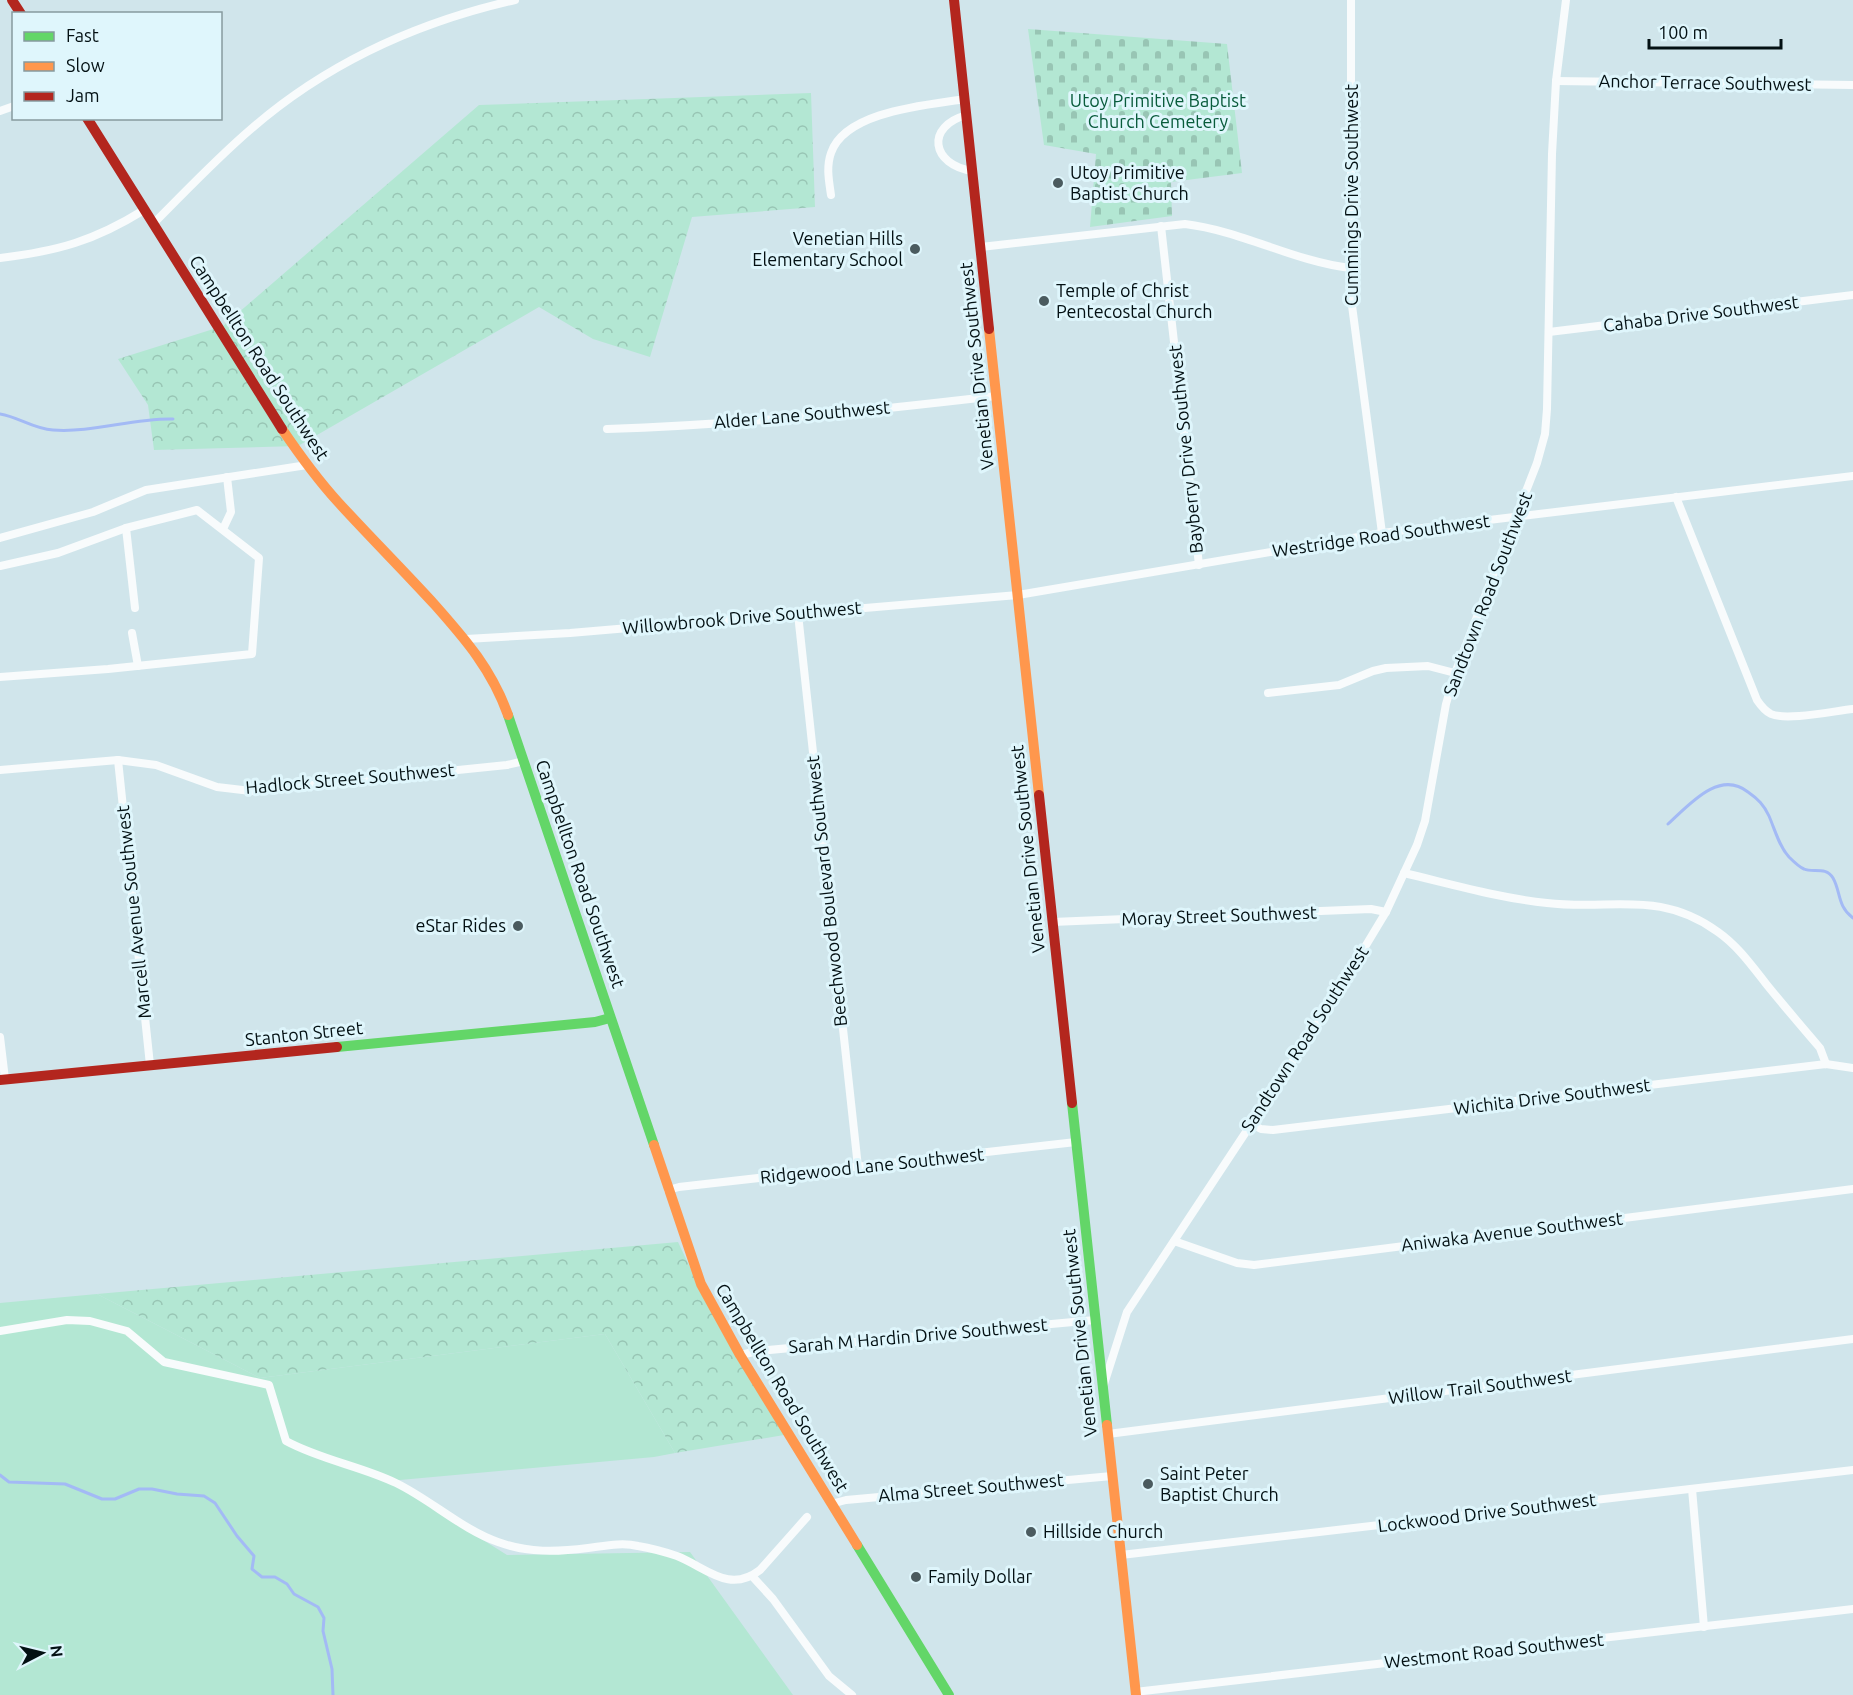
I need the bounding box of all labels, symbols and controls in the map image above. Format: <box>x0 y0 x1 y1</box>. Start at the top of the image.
legend <box>12 12 222 120</box>
scale bar <box>1649 12 1781 50</box>
text: 100 m <box>1658 22 1708 42</box>
text: Fast <box>66 25 99 45</box>
text: Slow <box>66 55 105 75</box>
street label: Anchor Terrace Southwest <box>1598 70 1812 94</box>
street label: Cummings Drive Southwest <box>1341 84 1361 306</box>
text: Jam <box>66 85 100 105</box>
park label: Utoy Primitive Baptist Church Cemetery <box>1070 90 1246 131</box>
place label: Utoy Primitive Baptist Church <box>1070 162 1189 203</box>
marker: Utoy Primitive Baptist Church <box>1051 176 1065 190</box>
place label: Venetian Hills Elementary School <box>752 228 903 269</box>
marker: Venetian Hills Elementary School <box>908 242 922 256</box>
street label: Campbellton Road Southwest <box>186 251 334 464</box>
street label: Venetian Drive Southwest <box>955 261 997 471</box>
place label: Temple of Christ Pentecostal Church <box>1056 280 1212 321</box>
street label: Cahaba Drive Southwest <box>1602 291 1800 335</box>
marker: Temple of Christ Pentecostal Church <box>1037 294 1051 308</box>
street label: Bayberry Drive Southwest <box>1164 344 1206 554</box>
street label: Alder Lane Southwest <box>713 396 891 432</box>
street label: Sandtown Road Southwest <box>1439 489 1535 699</box>
street label: Westridge Road Southwest <box>1271 510 1491 560</box>
street label: Willowbrook Drive Southwest <box>622 597 862 637</box>
street label: Venetian Drive Southwest <box>1006 744 1048 954</box>
street label: Beechwood Boulevard Southwest <box>802 755 850 1028</box>
street label: Campbellton Road Southwest <box>532 757 630 990</box>
street label: Hadlock Street Southwest <box>244 759 455 797</box>
street label: Marcell Avenue Southwest <box>112 804 154 1020</box>
street label: Moray Street Southwest <box>1121 902 1317 928</box>
place label: eStar Rides <box>416 915 506 935</box>
marker: eStar Rides <box>511 919 525 933</box>
street label: Sandtown Road Southwest <box>1237 942 1372 1135</box>
street label: Stanton Street <box>244 1017 364 1049</box>
street label: Wichita Drive Southwest <box>1452 1074 1651 1118</box>
street label: Ridgewood Lane Southwest <box>759 1143 985 1187</box>
street label: Aniwaka Avenue Southwest <box>1400 1207 1624 1255</box>
street label: Venetian Drive Southwest <box>1058 1228 1100 1438</box>
street label: Campbellton Road Southwest <box>712 1279 853 1496</box>
street label: Sarah M Hardin Drive Southwest <box>788 1314 1048 1356</box>
street label: Willow Trail Southwest <box>1387 1365 1573 1407</box>
place label: Saint Peter Baptist Church <box>1160 1463 1279 1504</box>
street label: Alma Street Southwest <box>877 1469 1064 1505</box>
marker: Saint Peter Baptist Church <box>1141 1477 1155 1491</box>
street label: Lockwood Drive Southwest <box>1377 1489 1597 1535</box>
place label: Hillside Church <box>1043 1521 1163 1541</box>
marker: Hillside Church <box>1024 1525 1038 1539</box>
place label: Family Dollar <box>928 1566 1032 1586</box>
marker: Family Dollar <box>909 1570 923 1584</box>
north arrow <box>12 1623 72 1683</box>
street label: Westmont Road Southwest <box>1383 1629 1605 1671</box>
text: N <box>47 1644 67 1658</box>

